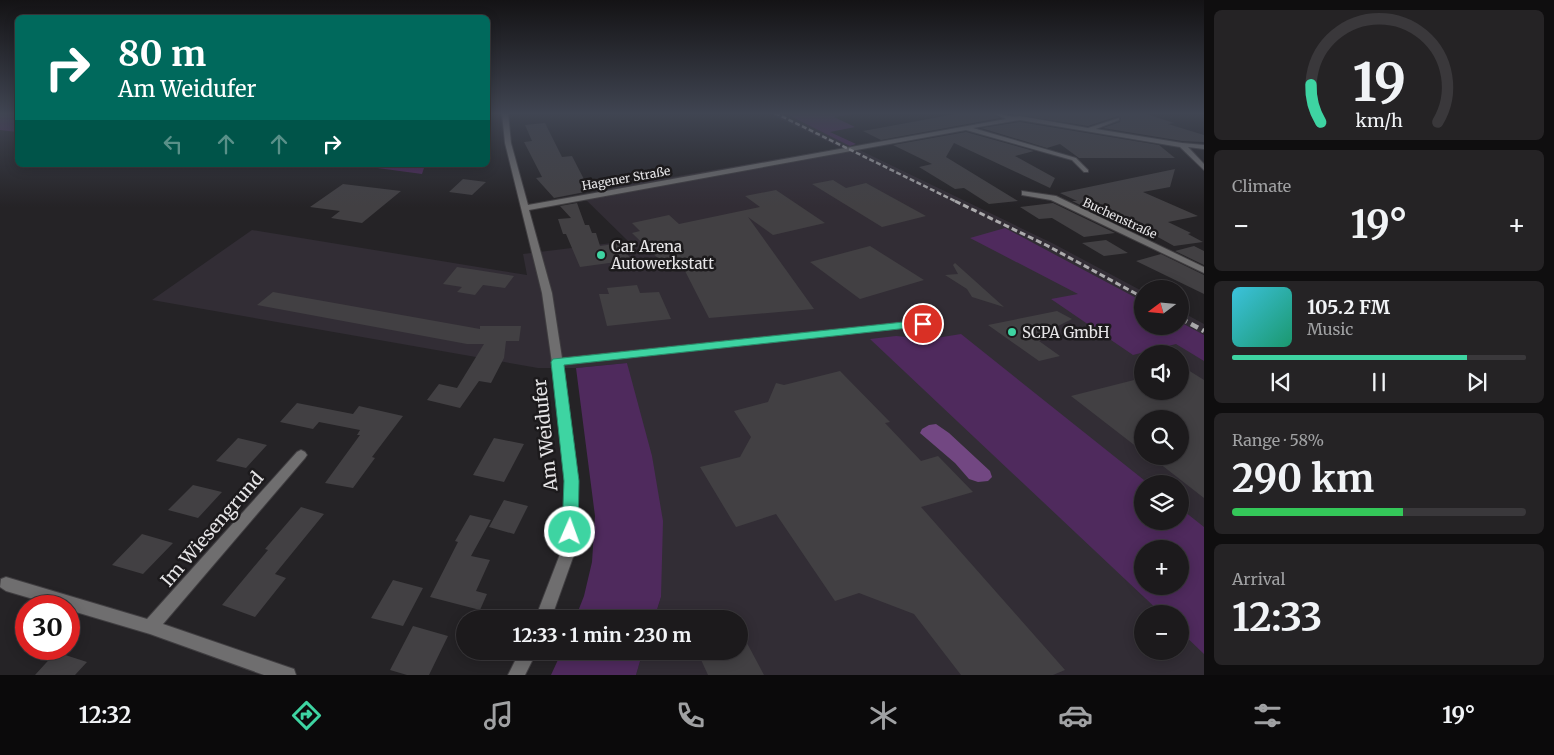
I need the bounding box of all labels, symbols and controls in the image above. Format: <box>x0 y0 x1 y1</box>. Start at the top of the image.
text: 80 m <box>118 32 206 76</box>
icon: right <box>35 35 100 100</box>
text: 19 <box>1352 50 1406 115</box>
text: Am Weidufer <box>118 75 256 103</box>
text: km/h <box>1355 109 1403 132</box>
icon: left <box>159 130 187 158</box>
icon: ahead <box>212 130 240 158</box>
icon: ahead <box>265 130 293 158</box>
icon: right <box>318 130 346 158</box>
street label: Hagener Straße <box>581 163 671 193</box>
text: Climate <box>1232 176 1291 196</box>
street label: Buchenstraße <box>1081 194 1159 242</box>
text: 19° <box>1351 201 1408 248</box>
text: − <box>1232 207 1251 243</box>
text: + <box>1507 207 1526 243</box>
place label: Car Arena Autowerkstatt <box>610 237 714 273</box>
marker: Car Arena Autowerkstatt <box>595 249 607 261</box>
north arrow <box>1134 280 1189 335</box>
map controls <box>1134 280 1189 660</box>
text: 105.2 FM <box>1307 295 1390 319</box>
pin <box>902 303 944 345</box>
icon: arrive <box>909 310 937 338</box>
text: Music <box>1307 319 1353 339</box>
place label: SCPA GmbH <box>1022 323 1110 342</box>
marker: SCPA GmbH <box>1006 326 1018 338</box>
button: sound <box>1134 345 1189 400</box>
icon: previous <box>1267 368 1295 396</box>
icon: pause <box>1365 368 1393 396</box>
icon: next <box>1463 368 1491 396</box>
street label: Am Weidufer <box>528 378 562 493</box>
button: search <box>1134 410 1189 465</box>
text: Range · 58% <box>1232 430 1324 450</box>
text: 290 km <box>1232 455 1374 502</box>
street label: Im Wiesengrund <box>156 467 268 591</box>
button: layers <box>1134 475 1189 530</box>
position arrow <box>543 505 595 557</box>
button: + <box>1134 540 1189 595</box>
text: Arrival <box>1232 569 1285 589</box>
text: 12:33 <box>1232 594 1322 641</box>
speed limit sign: 30 <box>15 595 80 660</box>
button: − <box>1134 605 1189 660</box>
text: 12:33 · 1 min · 230 m <box>513 623 691 647</box>
icon: directions <box>289 698 324 733</box>
icon: music <box>481 698 516 733</box>
icon: phone <box>673 698 708 733</box>
icon: climate <box>866 698 901 733</box>
icon: car <box>1058 698 1093 733</box>
icon: filters <box>1250 698 1285 733</box>
text: 12:32 <box>79 701 131 729</box>
text: 19° <box>1442 701 1475 729</box>

